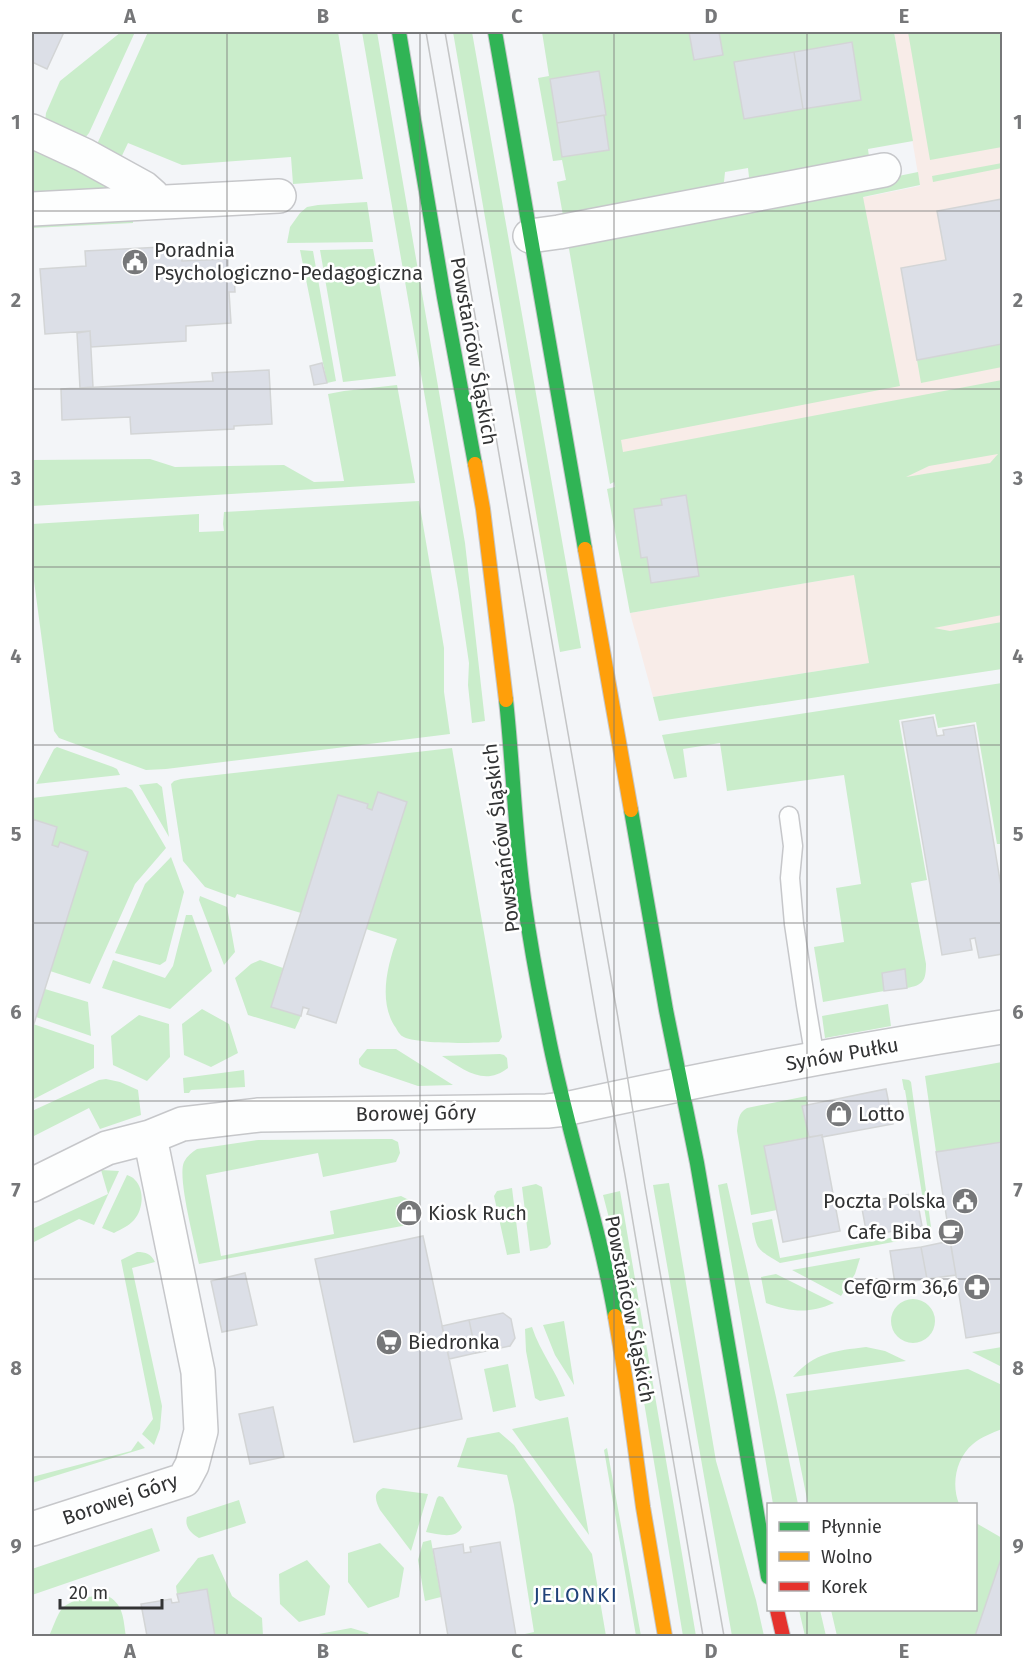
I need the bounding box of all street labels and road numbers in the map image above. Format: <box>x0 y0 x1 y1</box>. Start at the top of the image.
street label: Powstańców Śląskich <box>446 255 502 447</box>
street label: Powstańców Śląskich <box>477 742 525 934</box>
street label: Synów Pułku <box>784 1032 900 1076</box>
street label: Borowej Góry <box>355 1100 477 1126</box>
street label: Powstańców Śląskich <box>600 1213 660 1405</box>
street label: Borowej Góry <box>59 1468 181 1530</box>

